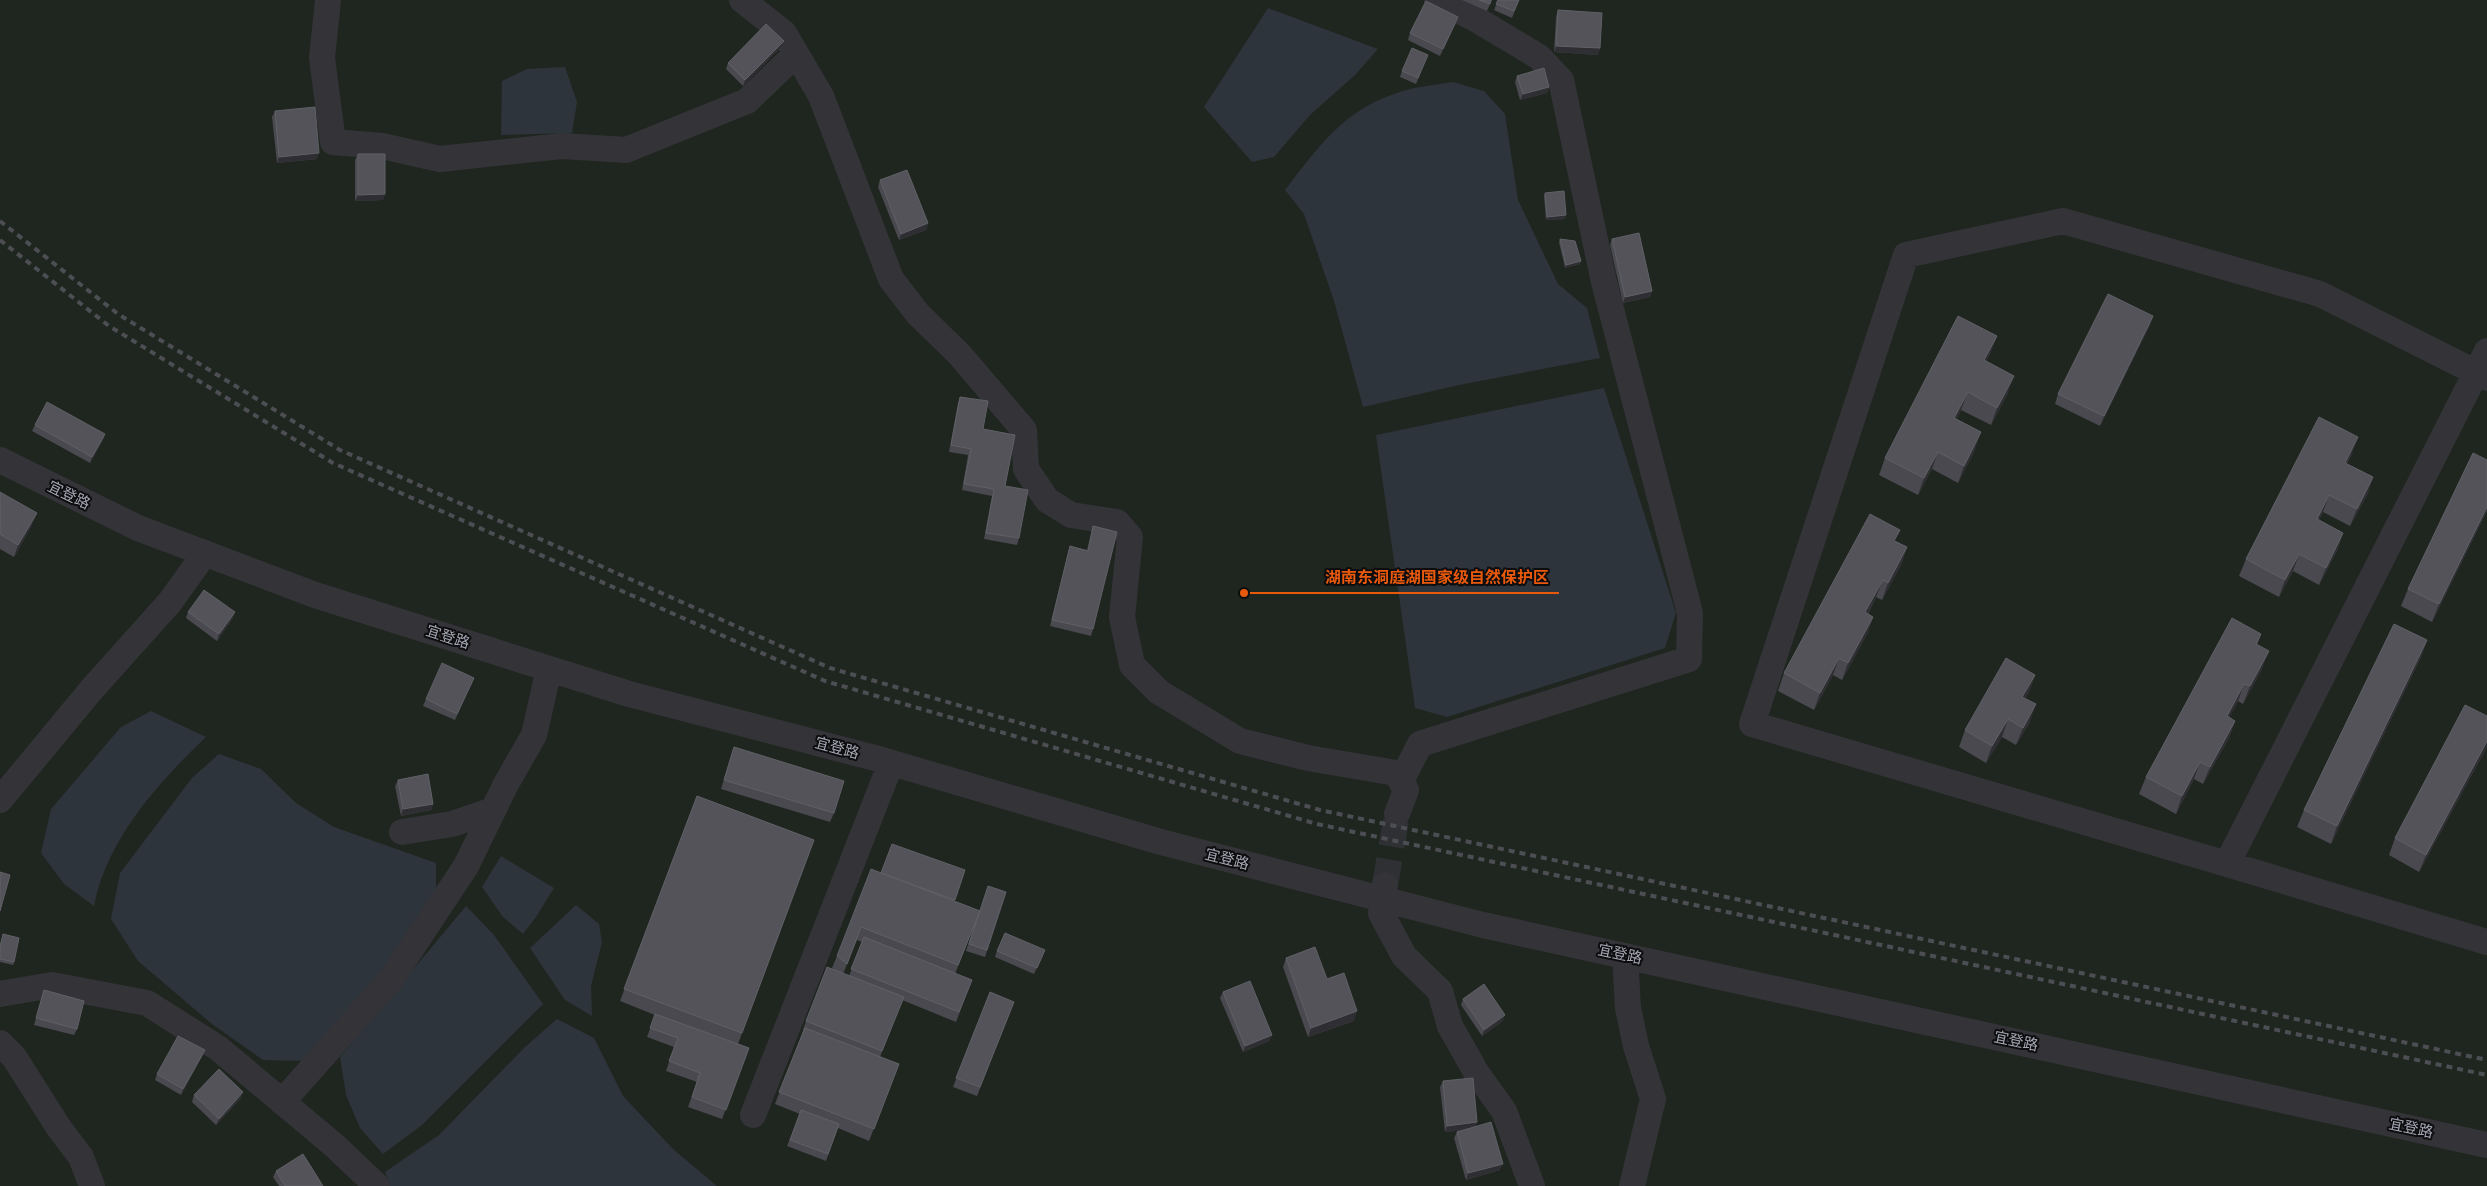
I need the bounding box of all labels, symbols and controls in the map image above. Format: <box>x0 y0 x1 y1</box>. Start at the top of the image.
street label: 宜登路 <box>44 478 93 515</box>
callout: 湖南东洞庭湖国家级自然保护区 <box>1315 562 1559 593</box>
text: 湖南东洞庭湖国家级自然保护区 <box>1325 568 1549 589</box>
street label: 宜登路 <box>423 622 472 654</box>
street label: 宜登路 <box>812 734 861 764</box>
street label: 宜登路 <box>1202 846 1251 875</box>
street label: 宜登路 <box>1596 941 1644 969</box>
street label: 宜登路 <box>1992 1028 2040 1056</box>
street label: 宜登路 <box>2387 1115 2435 1143</box>

